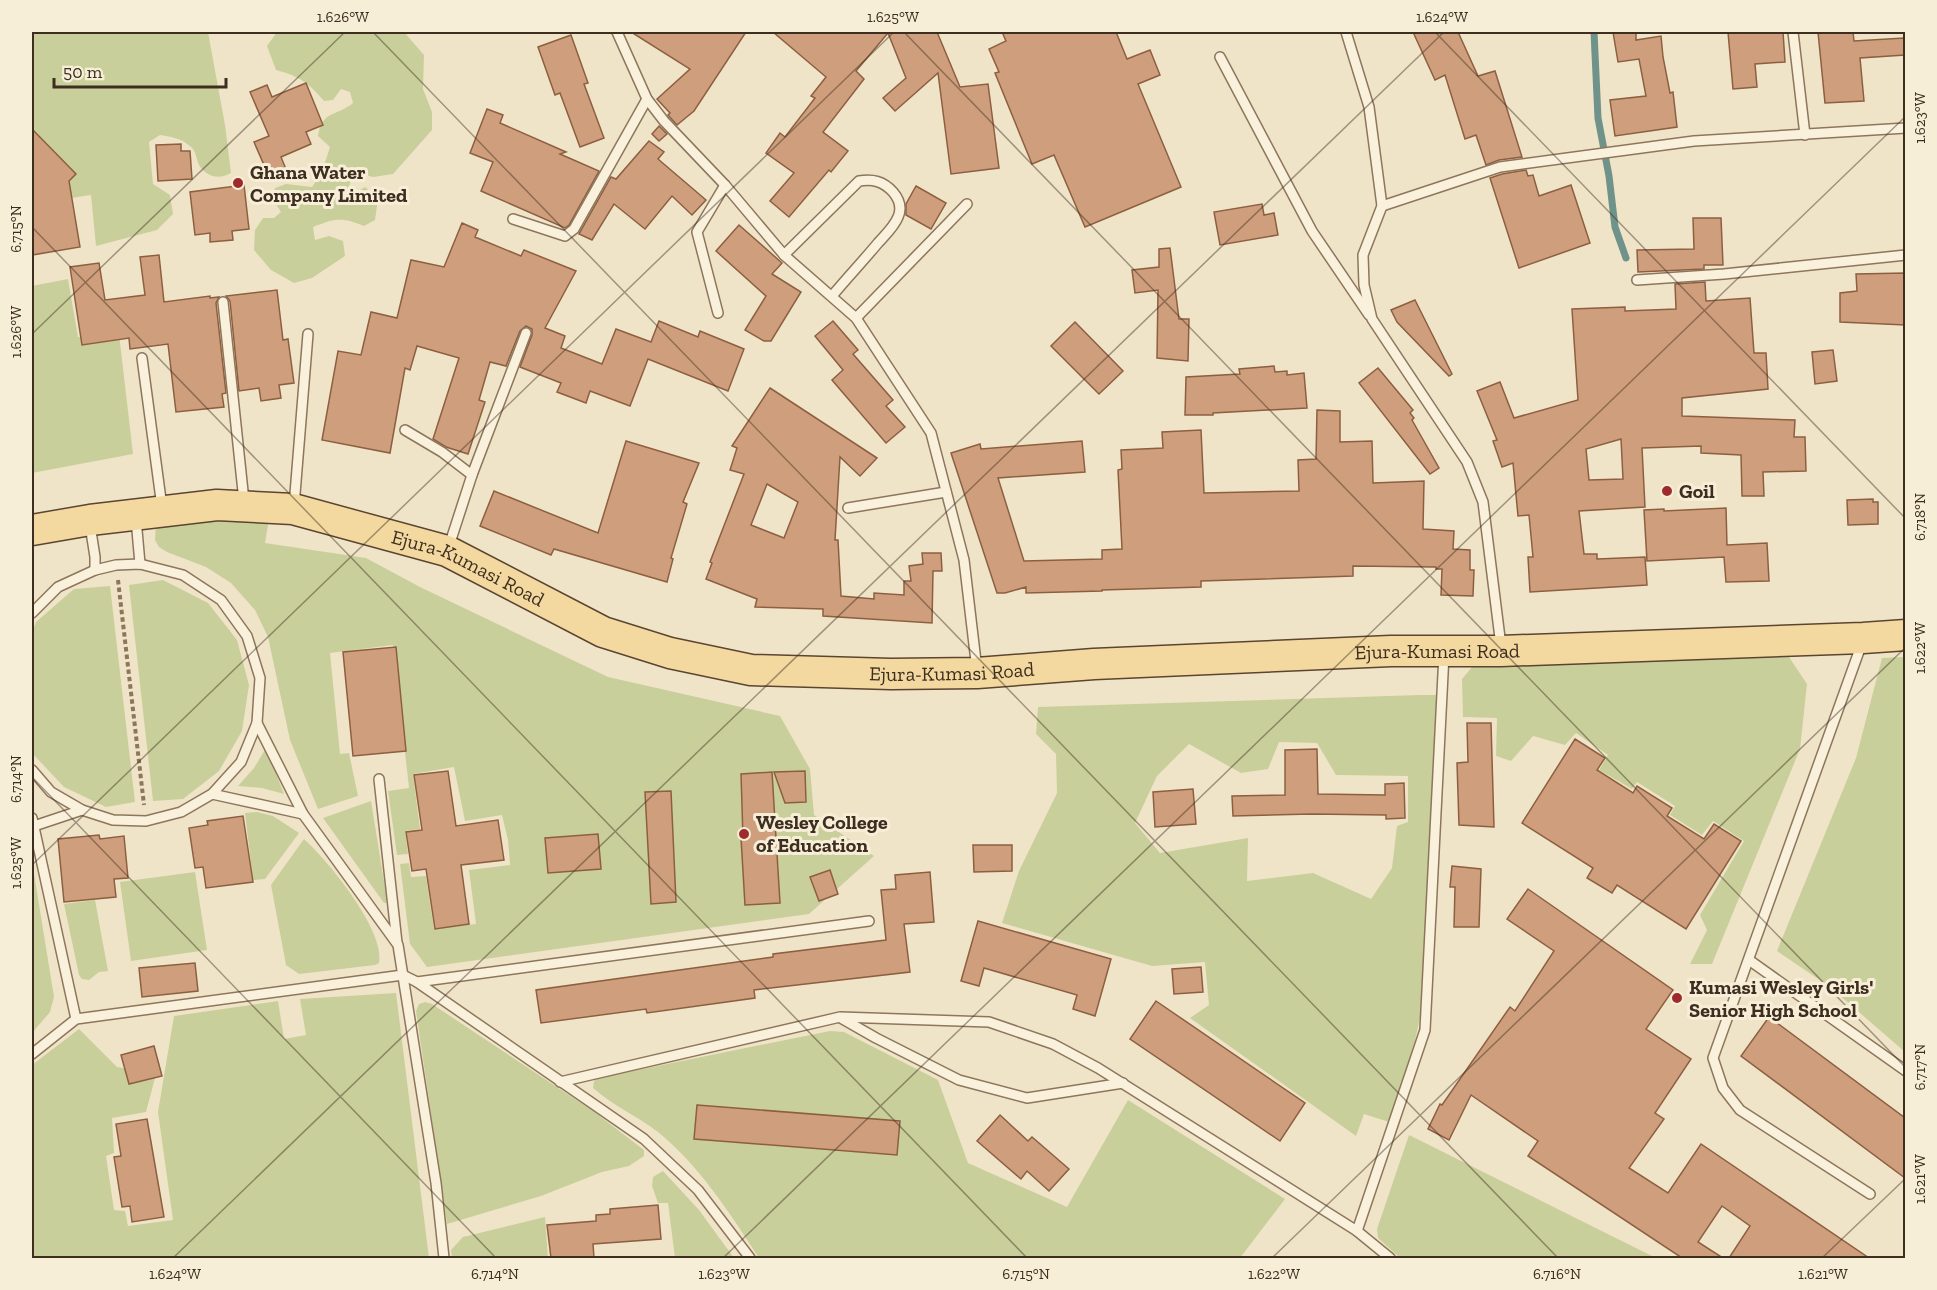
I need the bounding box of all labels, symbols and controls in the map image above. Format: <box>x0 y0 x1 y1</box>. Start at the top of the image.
text: 1.626°W <box>317 8 369 26</box>
text: 1.625°W <box>867 8 919 26</box>
text: 1.624°W <box>1416 8 1468 26</box>
scale bar <box>54 51 226 89</box>
text: 50 m <box>63 61 103 83</box>
text: 1.623°W <box>1911 92 1929 144</box>
place label: Ghana Water Company Limited <box>250 160 408 207</box>
marker: Ghana Water Company Limited <box>231 176 245 190</box>
text: 6.715°N <box>7 205 25 253</box>
text: 1.626°W <box>7 306 25 358</box>
place label: Goil <box>1679 479 1715 503</box>
marker: Goil <box>1660 484 1674 498</box>
text: 6.718°N <box>1911 493 1929 541</box>
street label: Ejura-Kumasi Road <box>389 524 548 611</box>
text: 1.622°W <box>1911 622 1929 674</box>
street label: Ejura-Kumasi Road <box>1354 638 1520 665</box>
street label: Ejura-Kumasi Road <box>869 657 1035 686</box>
text: 6.714°N <box>7 755 25 803</box>
place label: Wesley College of Education <box>756 810 888 857</box>
marker: Wesley College of Education <box>737 827 751 841</box>
text: 1.625°W <box>7 837 25 889</box>
place label: Kumasi Wesley Girls' Senior High School <box>1689 975 1873 1022</box>
marker: Kumasi Wesley Girls' Senior High School <box>1670 991 1684 1005</box>
text: 6.717°N <box>1911 1044 1929 1090</box>
text: 1.621°W <box>1911 1154 1929 1204</box>
text: 1.624°W <box>149 1265 201 1283</box>
text: 6.714°N <box>471 1265 519 1283</box>
text: 1.623°W <box>698 1265 750 1283</box>
text: 6.715°N <box>1002 1265 1050 1283</box>
text: 1.622°W <box>1248 1265 1300 1283</box>
text: 6.716°N <box>1533 1265 1581 1283</box>
text: 1.621°W <box>1798 1265 1848 1283</box>

